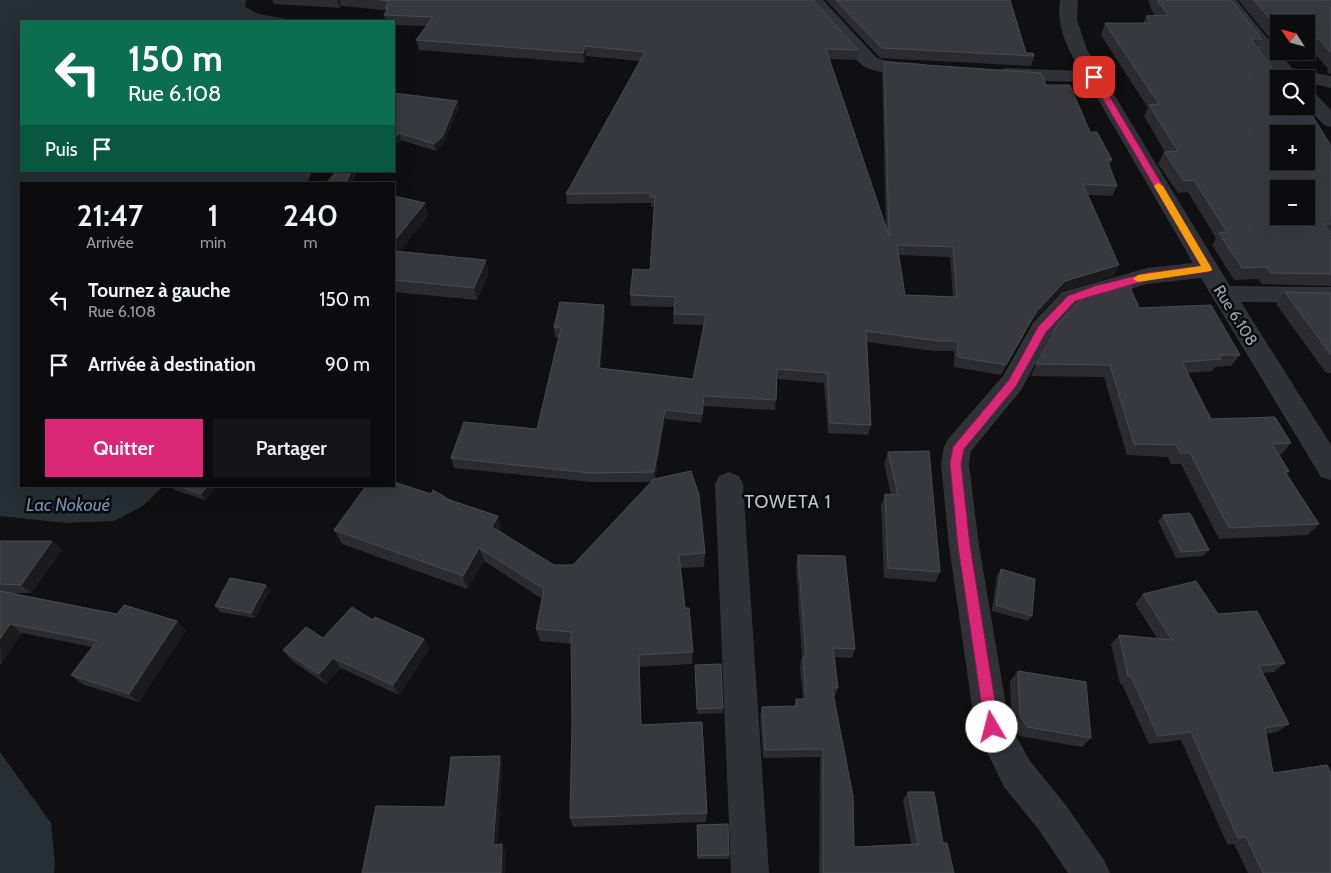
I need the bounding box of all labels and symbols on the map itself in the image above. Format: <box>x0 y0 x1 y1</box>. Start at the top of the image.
north arrow <box>1270 15 1315 60</box>
pin <box>1073 56 1115 98</box>
street label: Rue 6.108 <box>1210 281 1262 349</box>
district label: TOWETA 1 <box>744 491 832 513</box>
water label: Lac Nokoué <box>26 494 110 516</box>
position arrow <box>965 700 1017 752</box>

